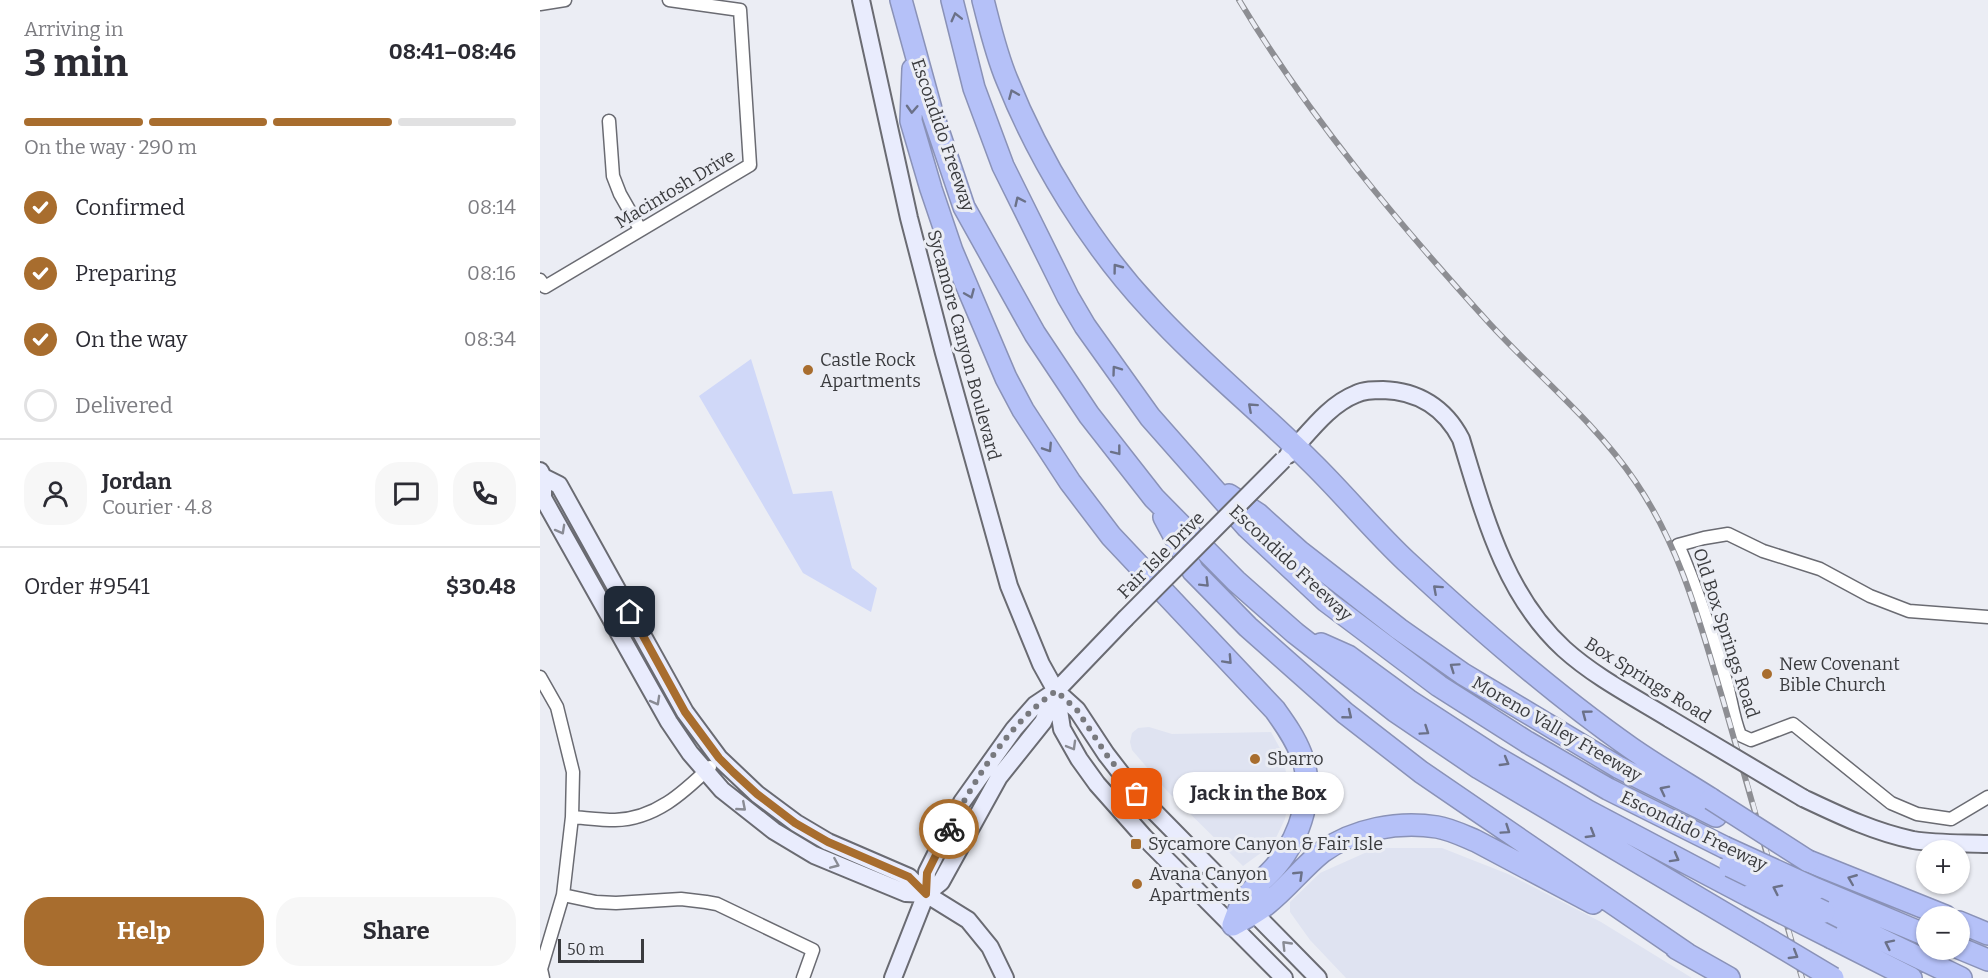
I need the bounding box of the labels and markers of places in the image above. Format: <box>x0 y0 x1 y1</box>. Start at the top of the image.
place label: Castle Rock Apartments <box>820 349 921 392</box>
marker: Castle Rock Apartments <box>801 363 815 377</box>
pin <box>604 586 655 637</box>
place label: New Covenant Bible Church <box>1779 653 1900 696</box>
marker: New Covenant Bible Church <box>1760 667 1774 681</box>
place label: Sbarro <box>1267 748 1324 770</box>
marker: Sbarro <box>1248 752 1262 766</box>
pin <box>1111 768 1162 819</box>
callout: Jack in the Box <box>1173 773 1344 815</box>
place label: Sycamore Canyon & Fair Isle <box>1148 833 1383 855</box>
marker: Sycamore Canyon & Fair Isle <box>1129 837 1143 851</box>
place label: Avana Canyon Apartments <box>1149 863 1268 906</box>
marker: Avana Canyon Apartments <box>1130 877 1144 891</box>

